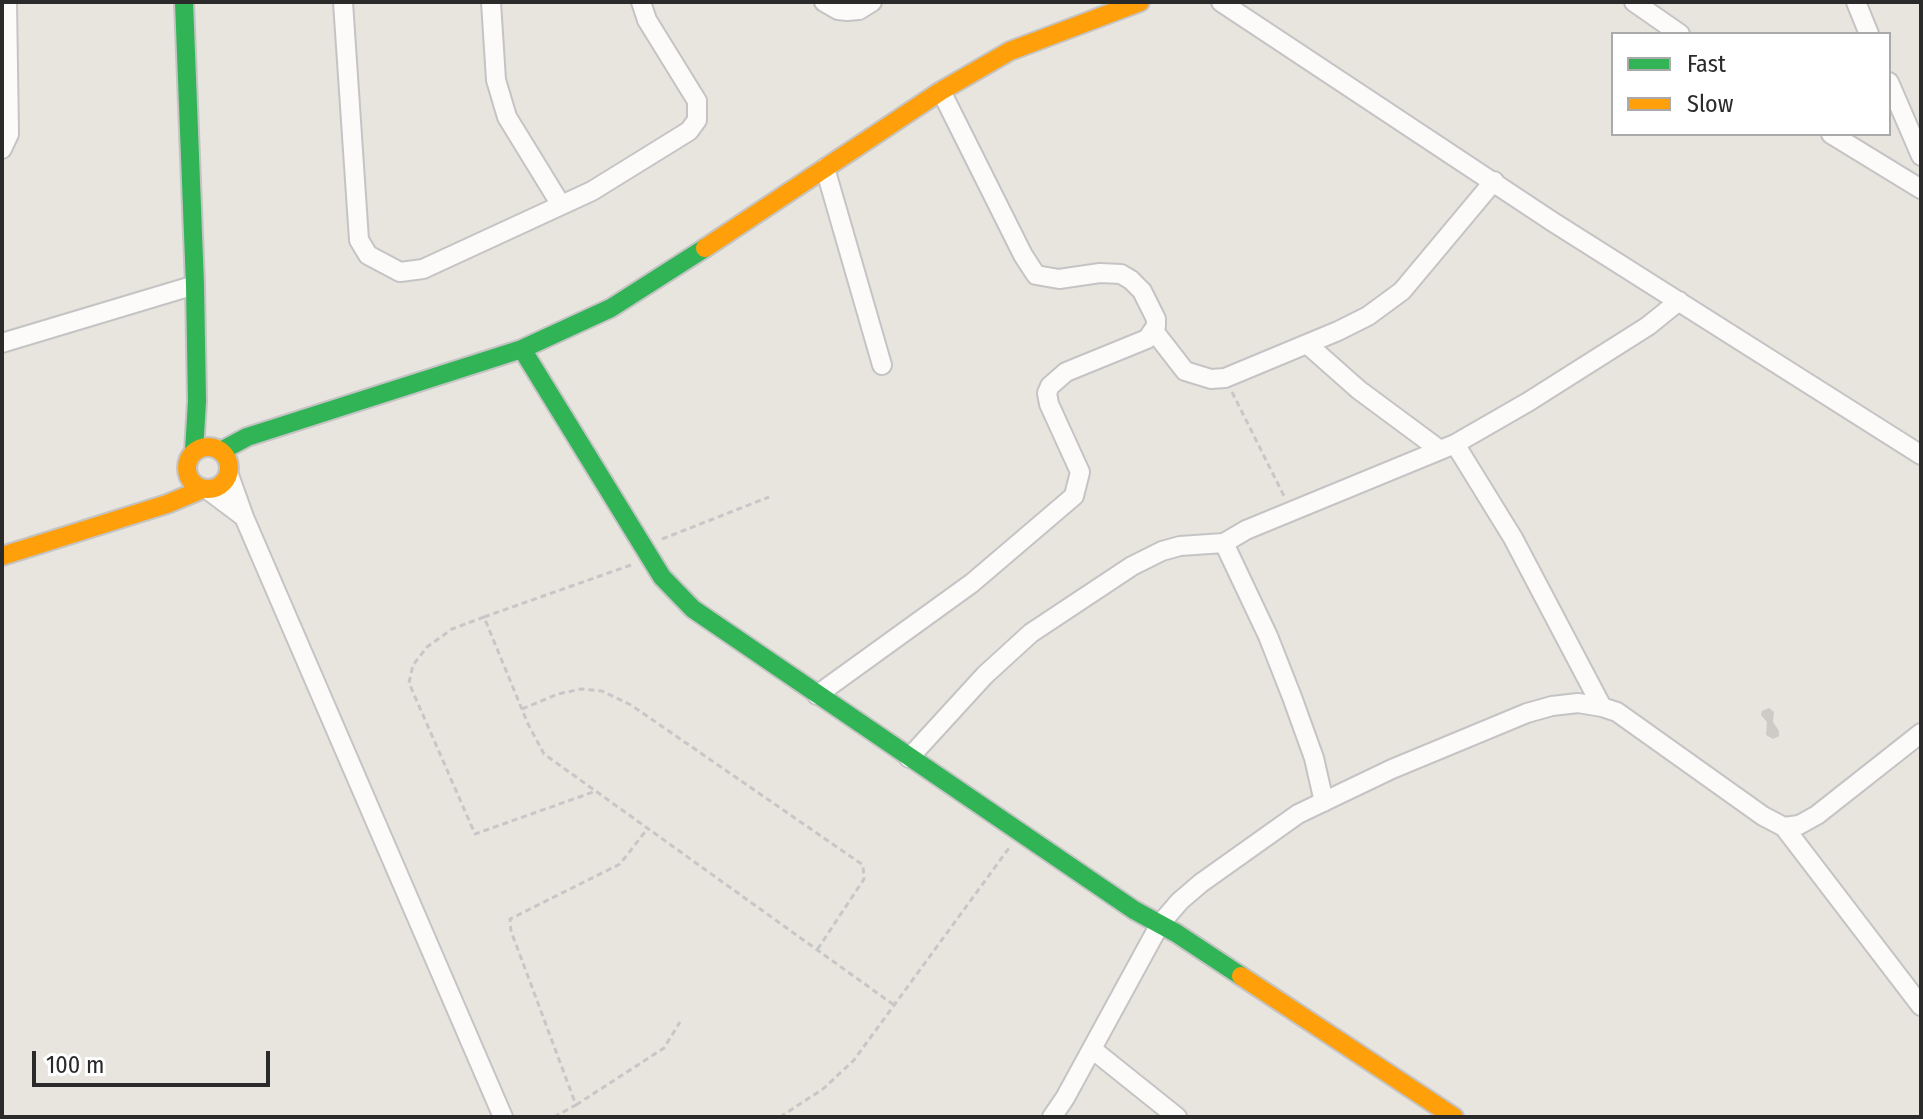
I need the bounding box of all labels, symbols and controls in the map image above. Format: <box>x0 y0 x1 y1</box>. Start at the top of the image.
legend <box>1611 32 1891 136</box>
text: Fast <box>1687 50 1726 78</box>
text: Slow <box>1687 90 1733 118</box>
scale bar <box>36 1035 274 1085</box>
text: 100 m <box>46 1051 104 1079</box>

